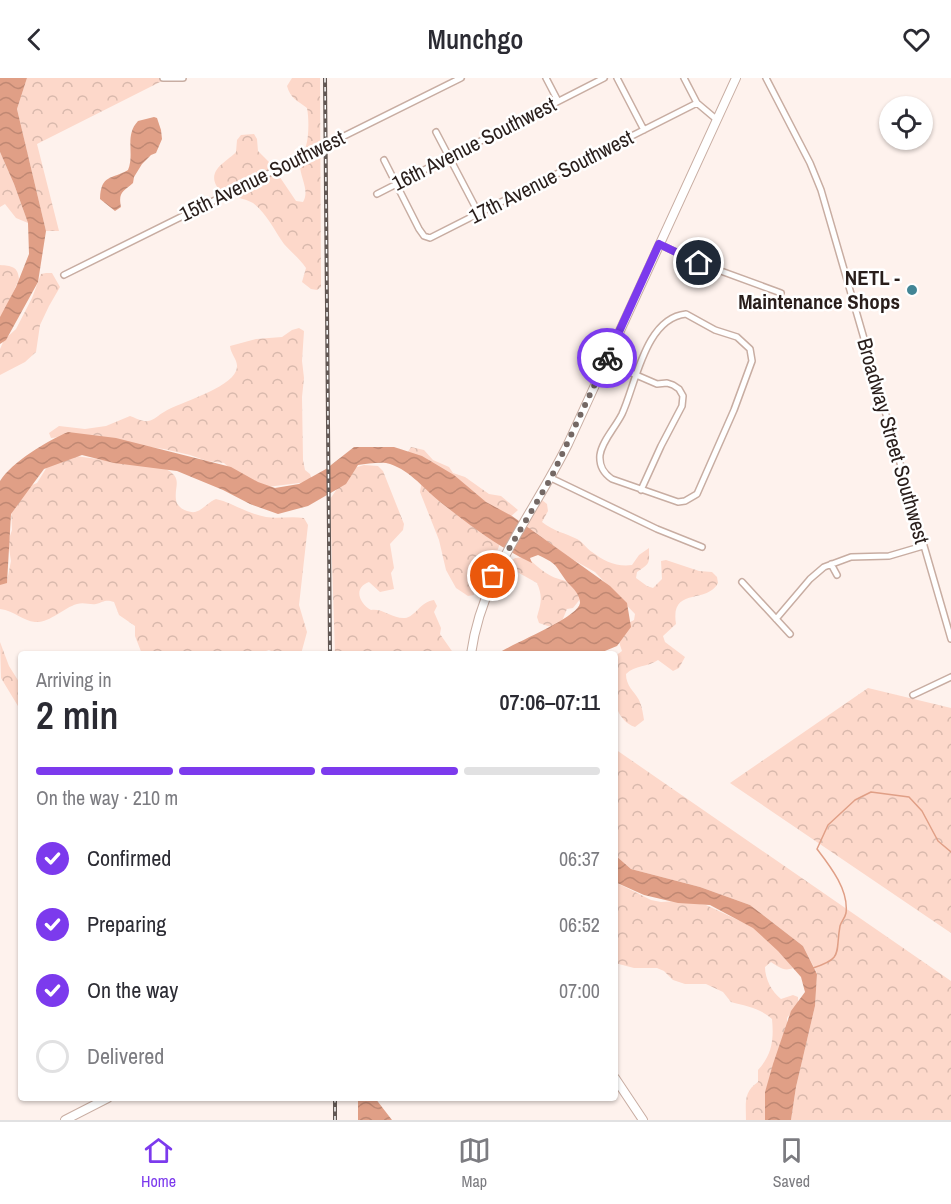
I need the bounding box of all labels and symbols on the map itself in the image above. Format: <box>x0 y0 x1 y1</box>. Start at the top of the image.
street label: 16th Avenue Southwest <box>387 90 561 197</box>
street label: 15th Avenue Southwest <box>174 123 350 228</box>
street label: 17th Avenue Southwest <box>464 123 638 230</box>
pin <box>673 237 724 288</box>
place label: NETL - Maintenance Shops <box>738 263 900 316</box>
marker: NETL - Maintenance Shops <box>905 283 919 297</box>
courier <box>577 328 637 388</box>
street label: Broadway Street Southwest <box>850 335 937 547</box>
pin <box>467 550 518 601</box>

